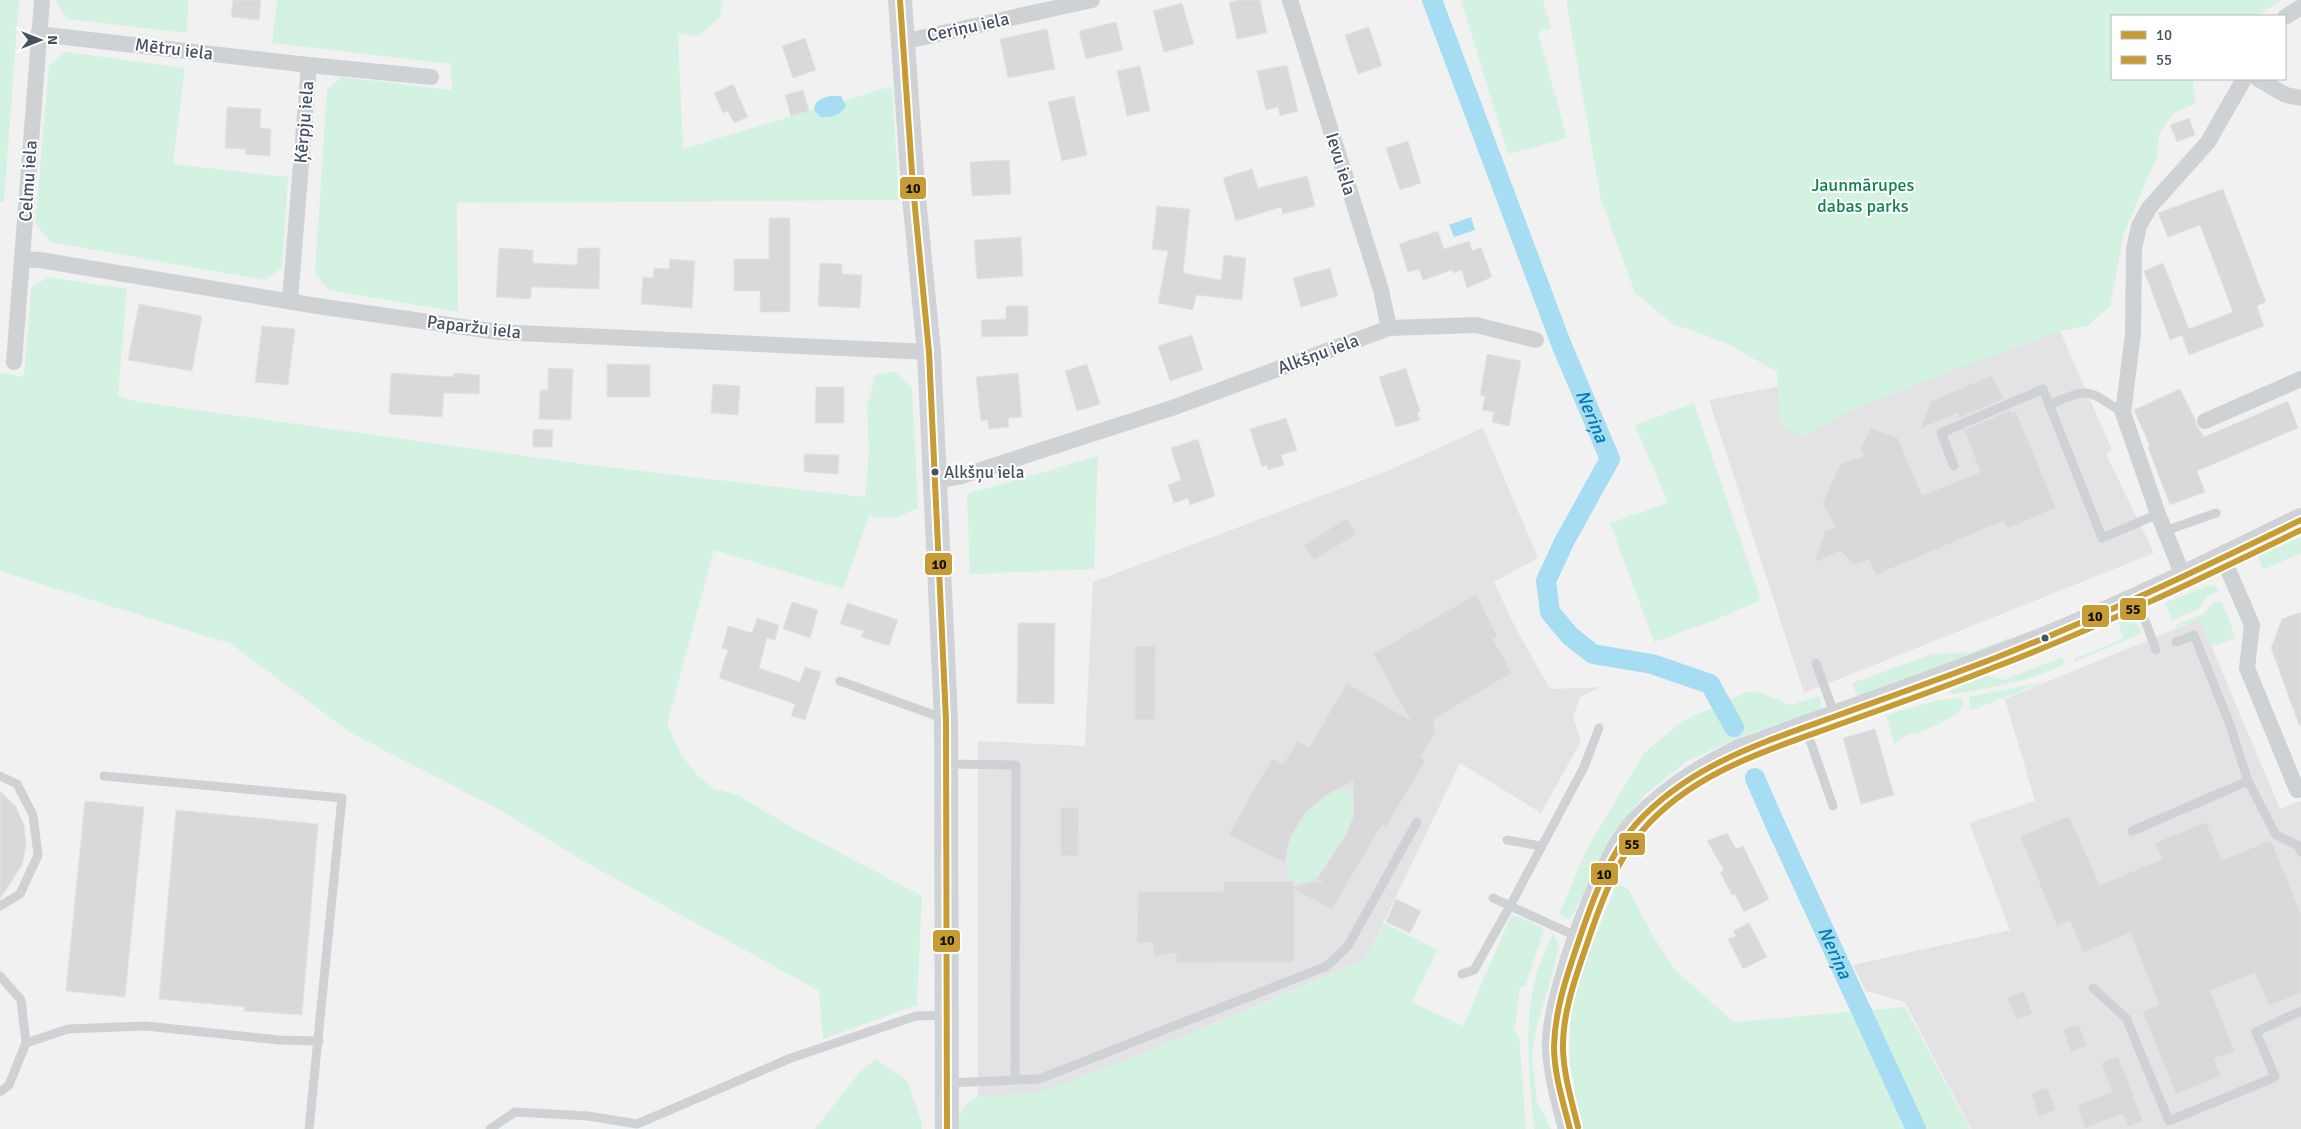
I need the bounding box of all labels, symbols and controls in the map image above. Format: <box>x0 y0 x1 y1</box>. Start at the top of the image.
street label: Ceriņu iela <box>925 8 1011 46</box>
north arrow <box>15 15 65 65</box>
legend <box>2111 15 2286 80</box>
text: 10 <box>2156 26 2172 44</box>
street label: Mētru iela <box>134 33 214 65</box>
text: N <box>44 35 61 45</box>
text: 55 <box>2156 51 2172 69</box>
street label: Ķērpju iela <box>289 80 319 164</box>
street label: Ievu iela <box>1321 130 1361 198</box>
street label: Celmu iela <box>14 140 42 222</box>
park label: Jaunmārupes dabas parks <box>1812 174 1914 217</box>
line badge: 10 <box>899 176 927 200</box>
text: 10 <box>905 180 921 197</box>
street label: Paparžu iela <box>426 310 522 344</box>
street label: Alkšņu iela <box>1274 329 1362 379</box>
water label: Neriņa <box>1570 386 1614 448</box>
place label: Alkšņu iela <box>944 462 1024 483</box>
marker: Alkšņu iela <box>930 467 940 477</box>
line badge: 10 <box>924 552 953 576</box>
text: 10 <box>931 556 947 573</box>
line badge: 55 <box>2119 597 2147 621</box>
text: 55 <box>2125 601 2141 618</box>
line badge: 10 <box>2081 604 2110 628</box>
text: 10 <box>2087 608 2103 625</box>
unlabelled marker <box>2040 633 2050 643</box>
line badge: 55 <box>1618 832 1646 856</box>
text: 55 <box>1624 836 1640 853</box>
line badge: 10 <box>1590 862 1619 886</box>
text: 10 <box>1596 866 1612 883</box>
water label: Neriņa <box>1812 923 1858 984</box>
line badge: 10 <box>932 929 961 953</box>
text: 10 <box>939 932 955 949</box>

